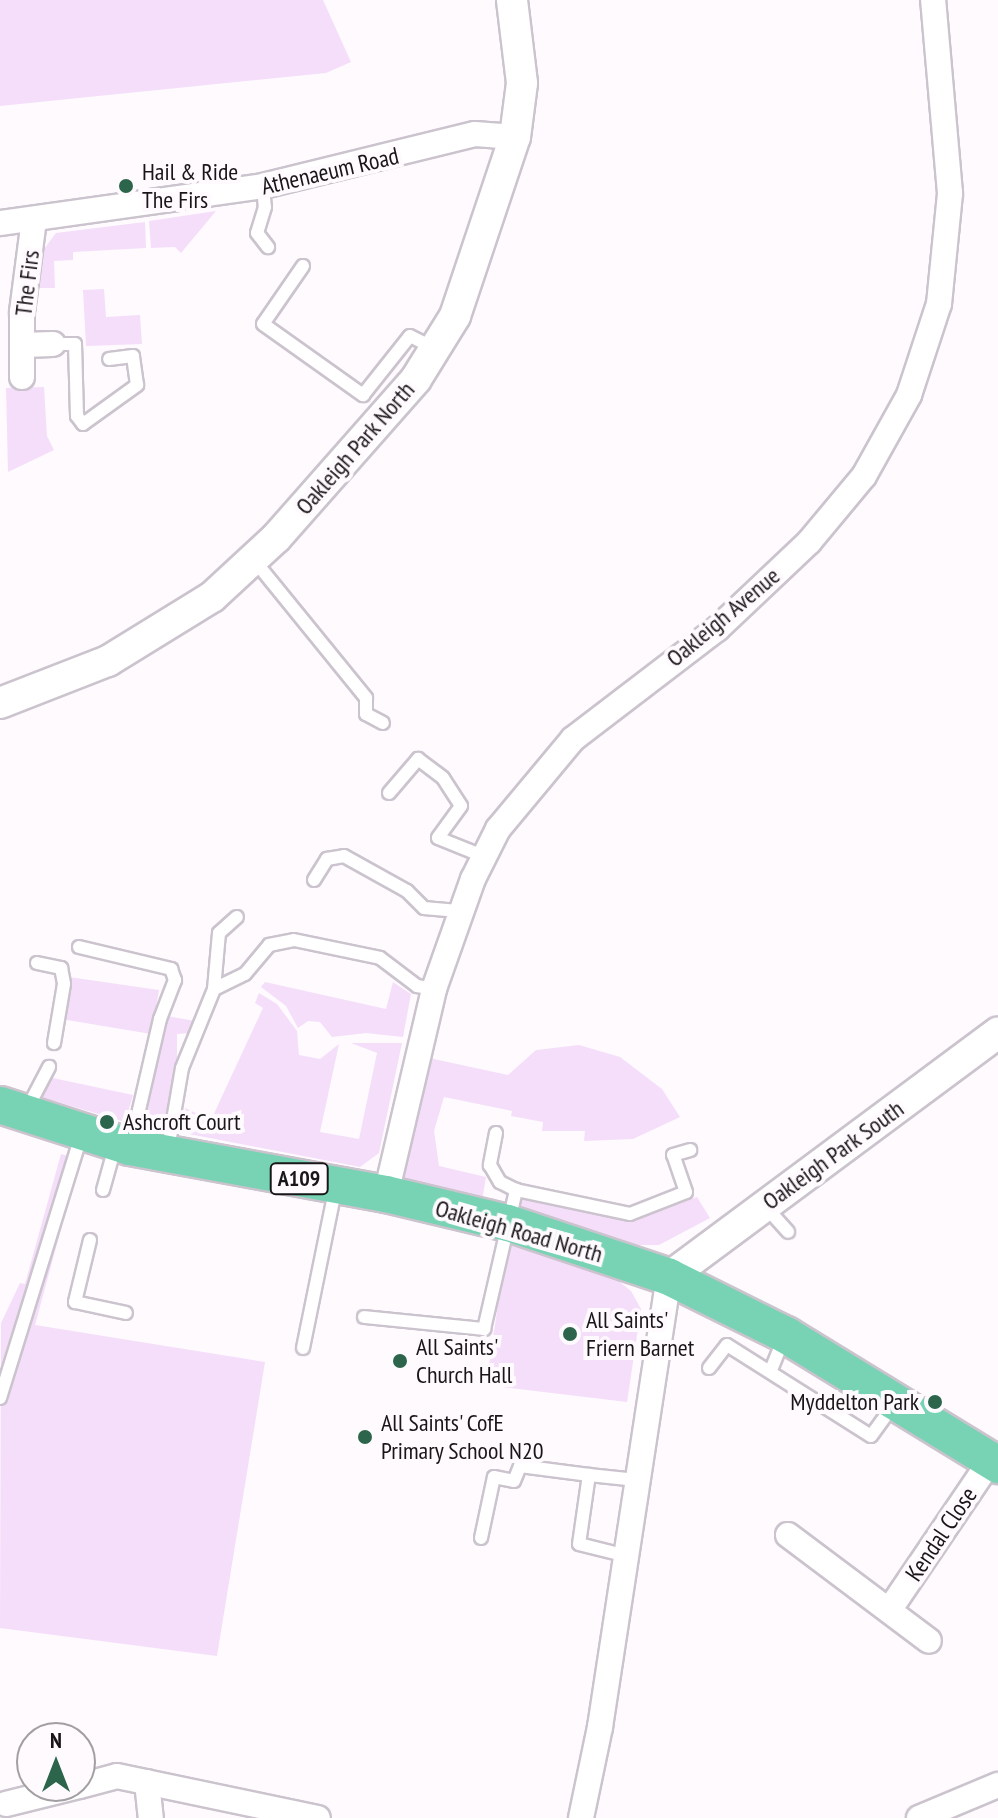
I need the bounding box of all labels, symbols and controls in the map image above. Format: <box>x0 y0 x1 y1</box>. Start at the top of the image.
street label: Athenaeum Road <box>258 141 402 201</box>
place label: Hail & Ride The Firs <box>142 158 238 214</box>
marker: Hail & Ride The Firs <box>117 177 135 195</box>
street label: The Firs <box>9 248 45 318</box>
street label: Oakleigh Park North <box>289 375 421 521</box>
street label: Oakleigh Avenue <box>660 561 786 673</box>
street label: Oakleigh Park South <box>757 1094 909 1216</box>
place label: Ashcroft Court <box>123 1108 241 1136</box>
marker: Ashcroft Court <box>98 1113 116 1131</box>
road number: A109 <box>269 1161 329 1197</box>
street label: Oakleigh Road North <box>432 1193 606 1269</box>
place label: All Saints' Friern Barnet <box>586 1306 694 1362</box>
marker: All Saints' Friern Barnet <box>561 1325 579 1343</box>
place label: All Saints' Church Hall <box>416 1333 512 1389</box>
marker: All Saints' Church Hall <box>391 1352 409 1370</box>
place label: Myddelton Park <box>790 1388 919 1416</box>
marker: Myddelton Park <box>926 1393 944 1411</box>
place label: All Saints' CofE Primary School N20 <box>381 1409 544 1465</box>
marker: All Saints' CofE Primary School N20 <box>356 1428 374 1446</box>
street label: Kendal Close <box>899 1482 983 1586</box>
north arrow <box>16 1722 96 1802</box>
text: N <box>50 1726 62 1754</box>

